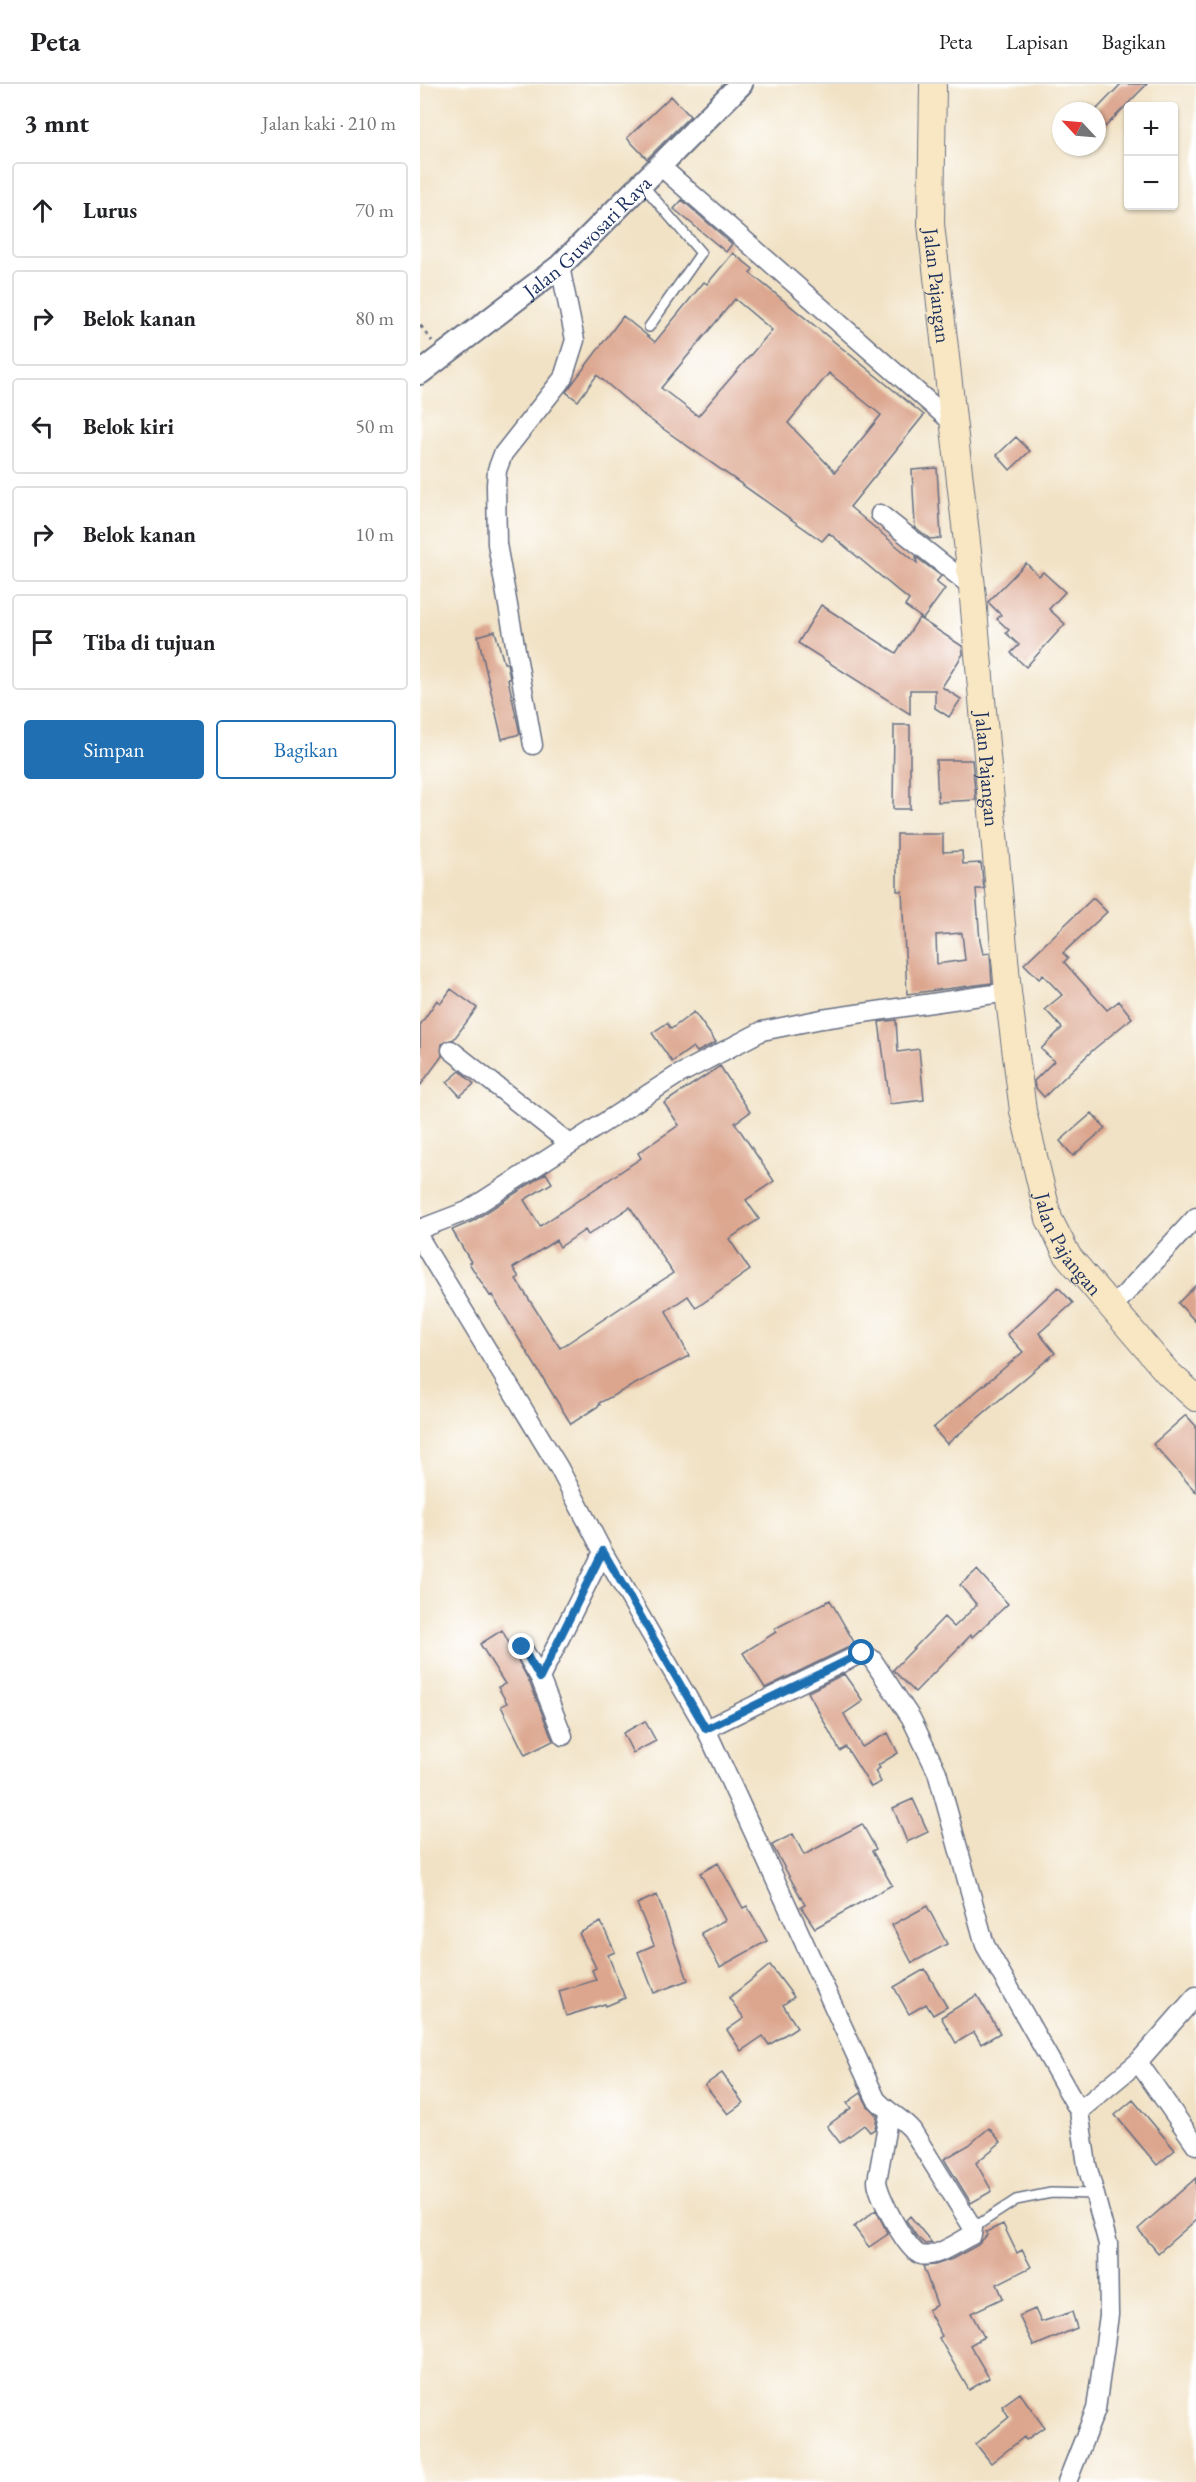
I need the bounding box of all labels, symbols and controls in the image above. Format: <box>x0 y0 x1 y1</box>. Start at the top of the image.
text: Peta <box>30 23 81 59</box>
text: Peta <box>939 28 973 55</box>
text: Lapisan <box>1006 28 1069 55</box>
text: Bagikan <box>1102 28 1166 55</box>
north arrow <box>1052 102 1106 156</box>
map controls <box>1124 102 1178 210</box>
button: + <box>1124 102 1178 156</box>
text: 3 mnt <box>24 106 89 140</box>
text: Jalan kaki · 210 m <box>262 110 396 136</box>
button: − <box>1124 156 1178 210</box>
street label: Jalan Guwosari Raya <box>516 169 657 304</box>
icon: ahead <box>26 194 59 227</box>
text: Lurus <box>83 196 137 225</box>
text: 70 m <box>355 197 394 223</box>
street label: Jalan Pajangan <box>918 225 958 345</box>
icon: right <box>26 302 59 335</box>
text: Belok kanan <box>83 304 196 333</box>
text: 80 m <box>355 305 394 331</box>
icon: left <box>26 410 59 443</box>
text: Belok kiri <box>83 412 174 441</box>
text: 50 m <box>355 413 394 439</box>
icon: right <box>26 518 59 551</box>
text: Belok kanan <box>83 520 196 549</box>
text: 10 m <box>355 521 394 547</box>
icon: arrive <box>26 626 59 659</box>
text: Tiba di tujuan <box>83 628 215 657</box>
street label: Jalan Pajangan <box>969 708 1007 828</box>
button: Simpan <box>24 720 204 779</box>
button: Bagikan <box>216 720 396 779</box>
street label: Jalan Pajangan <box>1029 1188 1109 1301</box>
route end <box>508 1633 534 1659</box>
route start <box>848 1639 874 1665</box>

